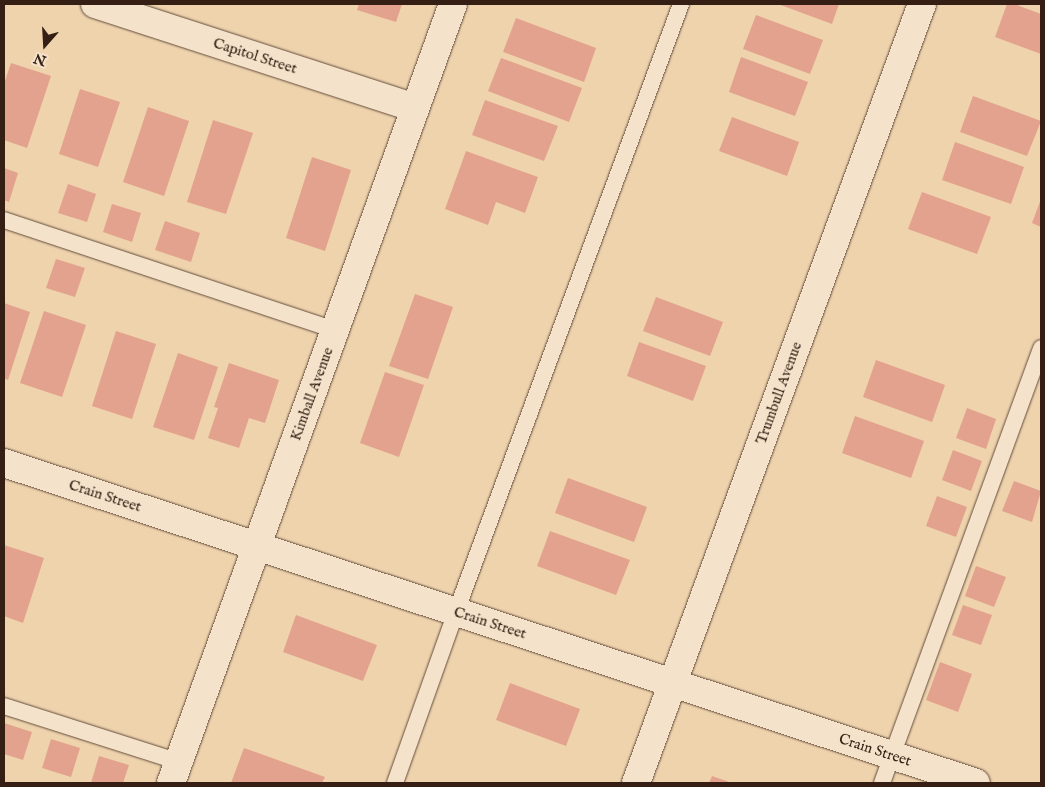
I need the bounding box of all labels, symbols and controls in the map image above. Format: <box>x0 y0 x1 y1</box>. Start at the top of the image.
north arrow <box>20 20 70 70</box>
street label: Capitol Street <box>211 34 299 78</box>
text: N <box>31 49 49 70</box>
street label: Trumbull Avenue <box>752 339 806 447</box>
street label: Kimball Avenue <box>287 345 337 443</box>
street label: Crain Street <box>66 476 144 516</box>
street label: Crain Street <box>451 603 529 643</box>
street label: Crain Street <box>836 730 914 770</box>

